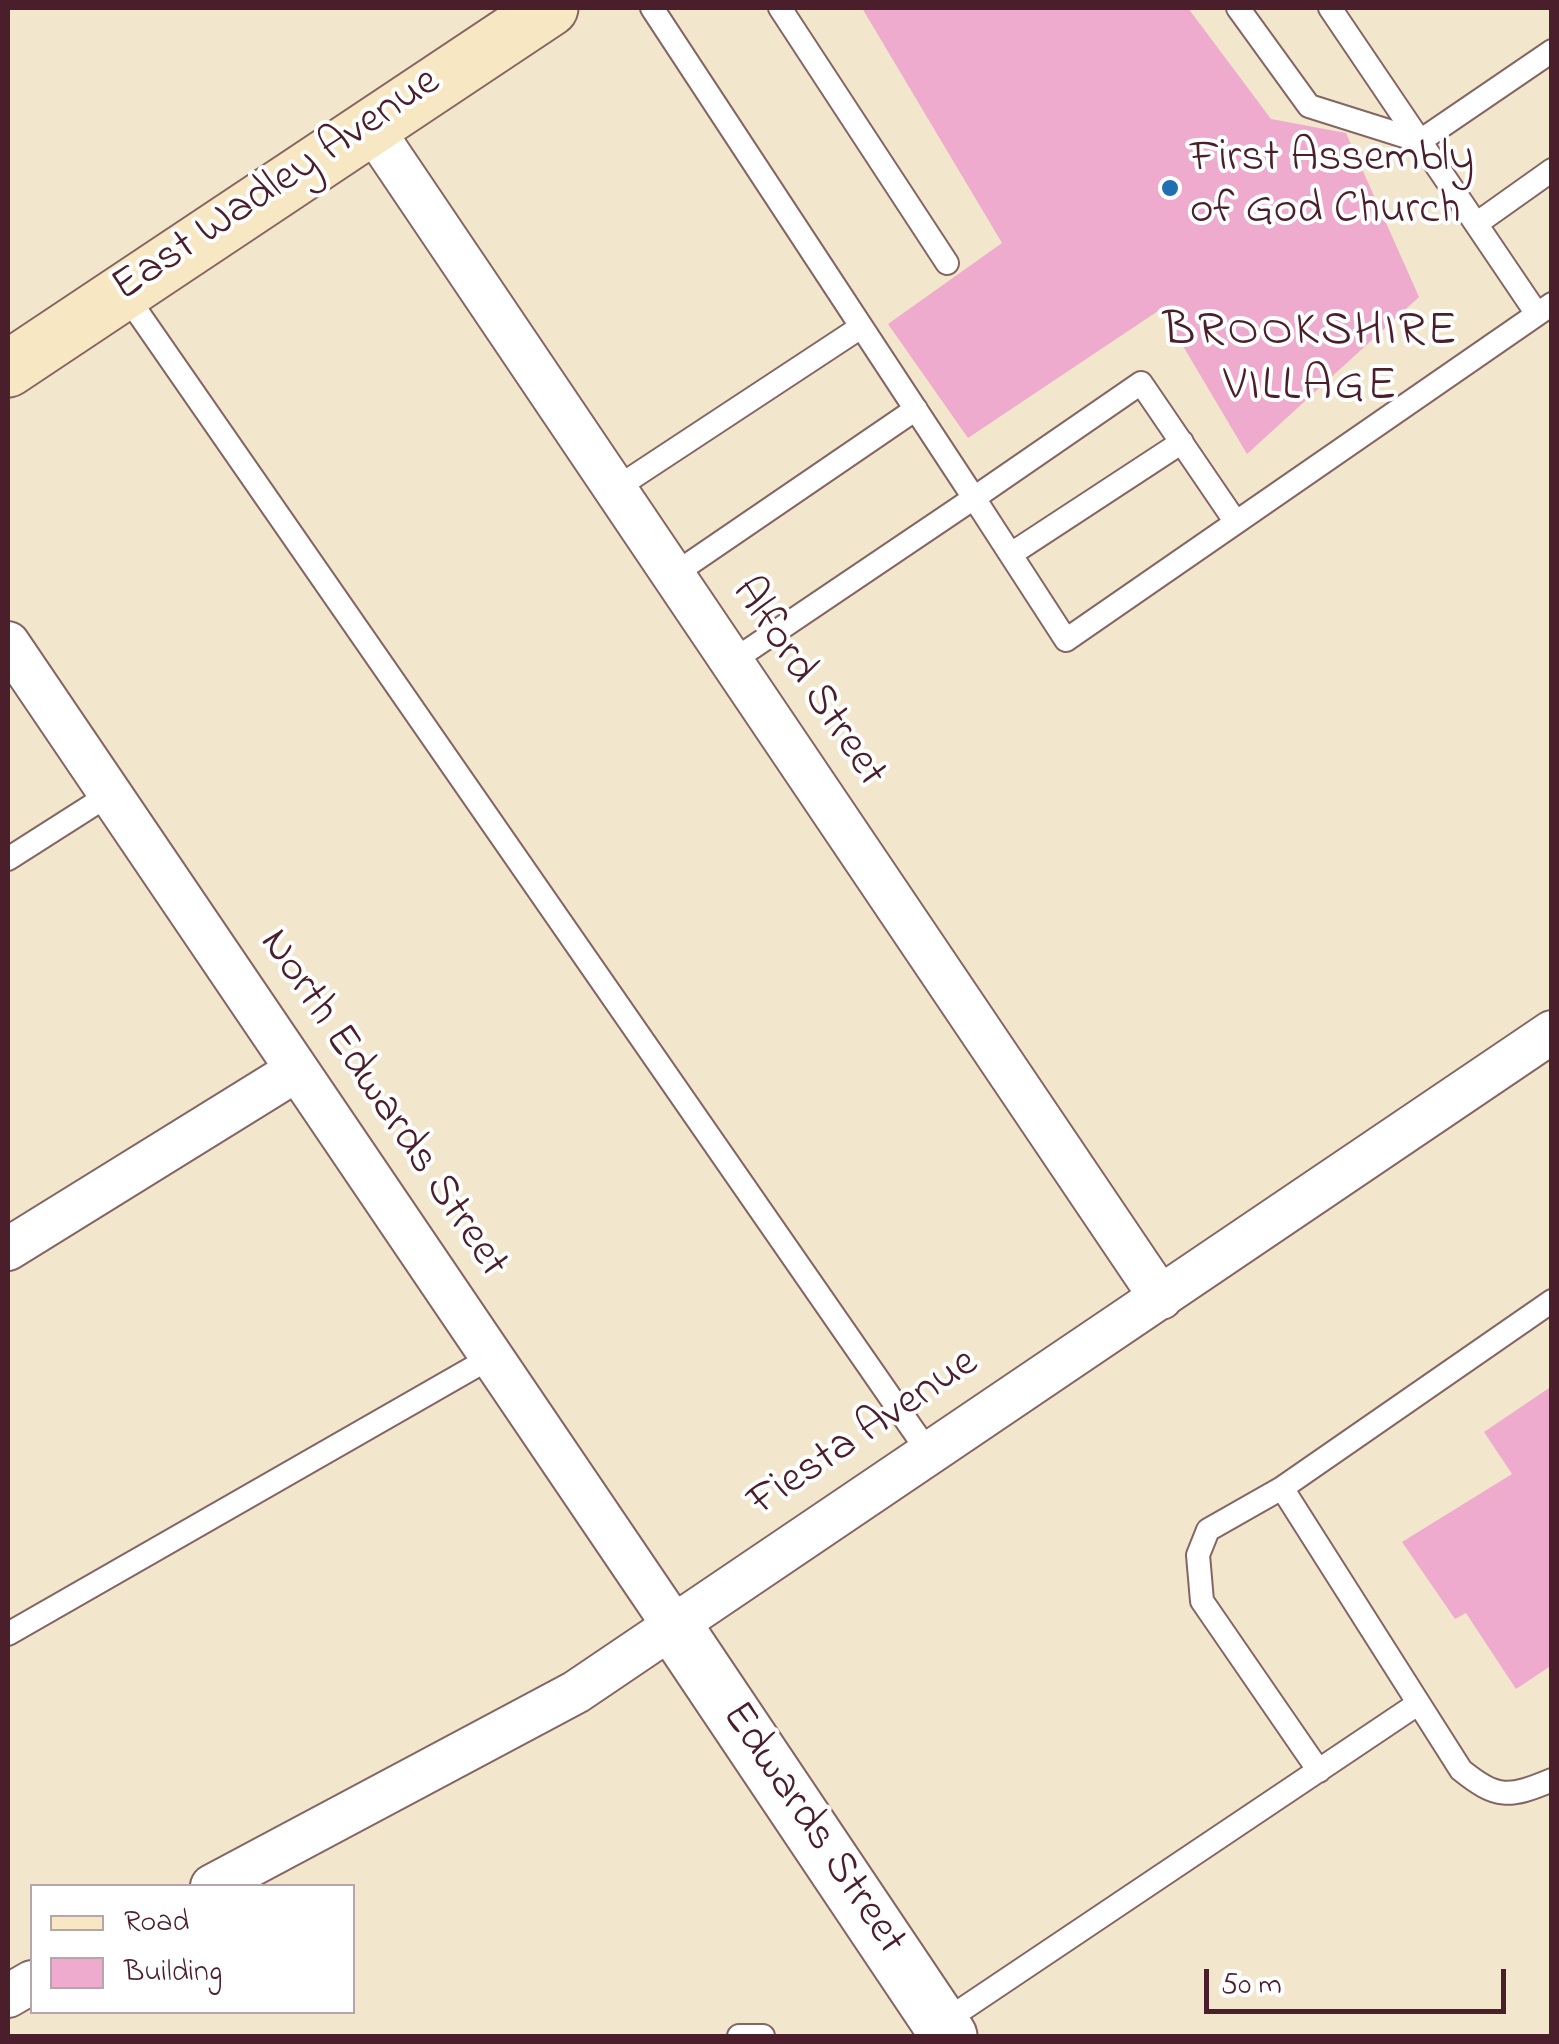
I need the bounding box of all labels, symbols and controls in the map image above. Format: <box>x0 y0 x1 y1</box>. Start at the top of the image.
street label: East Wadley Avenue <box>104 57 452 317</box>
place label: First Assembly of God Church <box>1190 135 1474 241</box>
marker: First Assembly of God Church <box>1159 177 1181 199</box>
district label: BROOKSHIRE VILLAGE <box>1163 306 1459 419</box>
street label: Alford Street <box>716 569 896 799</box>
street label: North Edwards Street <box>244 921 518 1289</box>
street label: Fiesta Avenue <box>740 1338 990 1532</box>
street label: Edwards Street <box>707 1693 915 1967</box>
legend <box>30 1884 355 2014</box>
text: Road <box>124 1901 189 1945</box>
scale bar <box>1209 1949 1512 2011</box>
text: Building <box>124 1951 222 1995</box>
text: 50 m <box>1221 1964 1282 2008</box>

